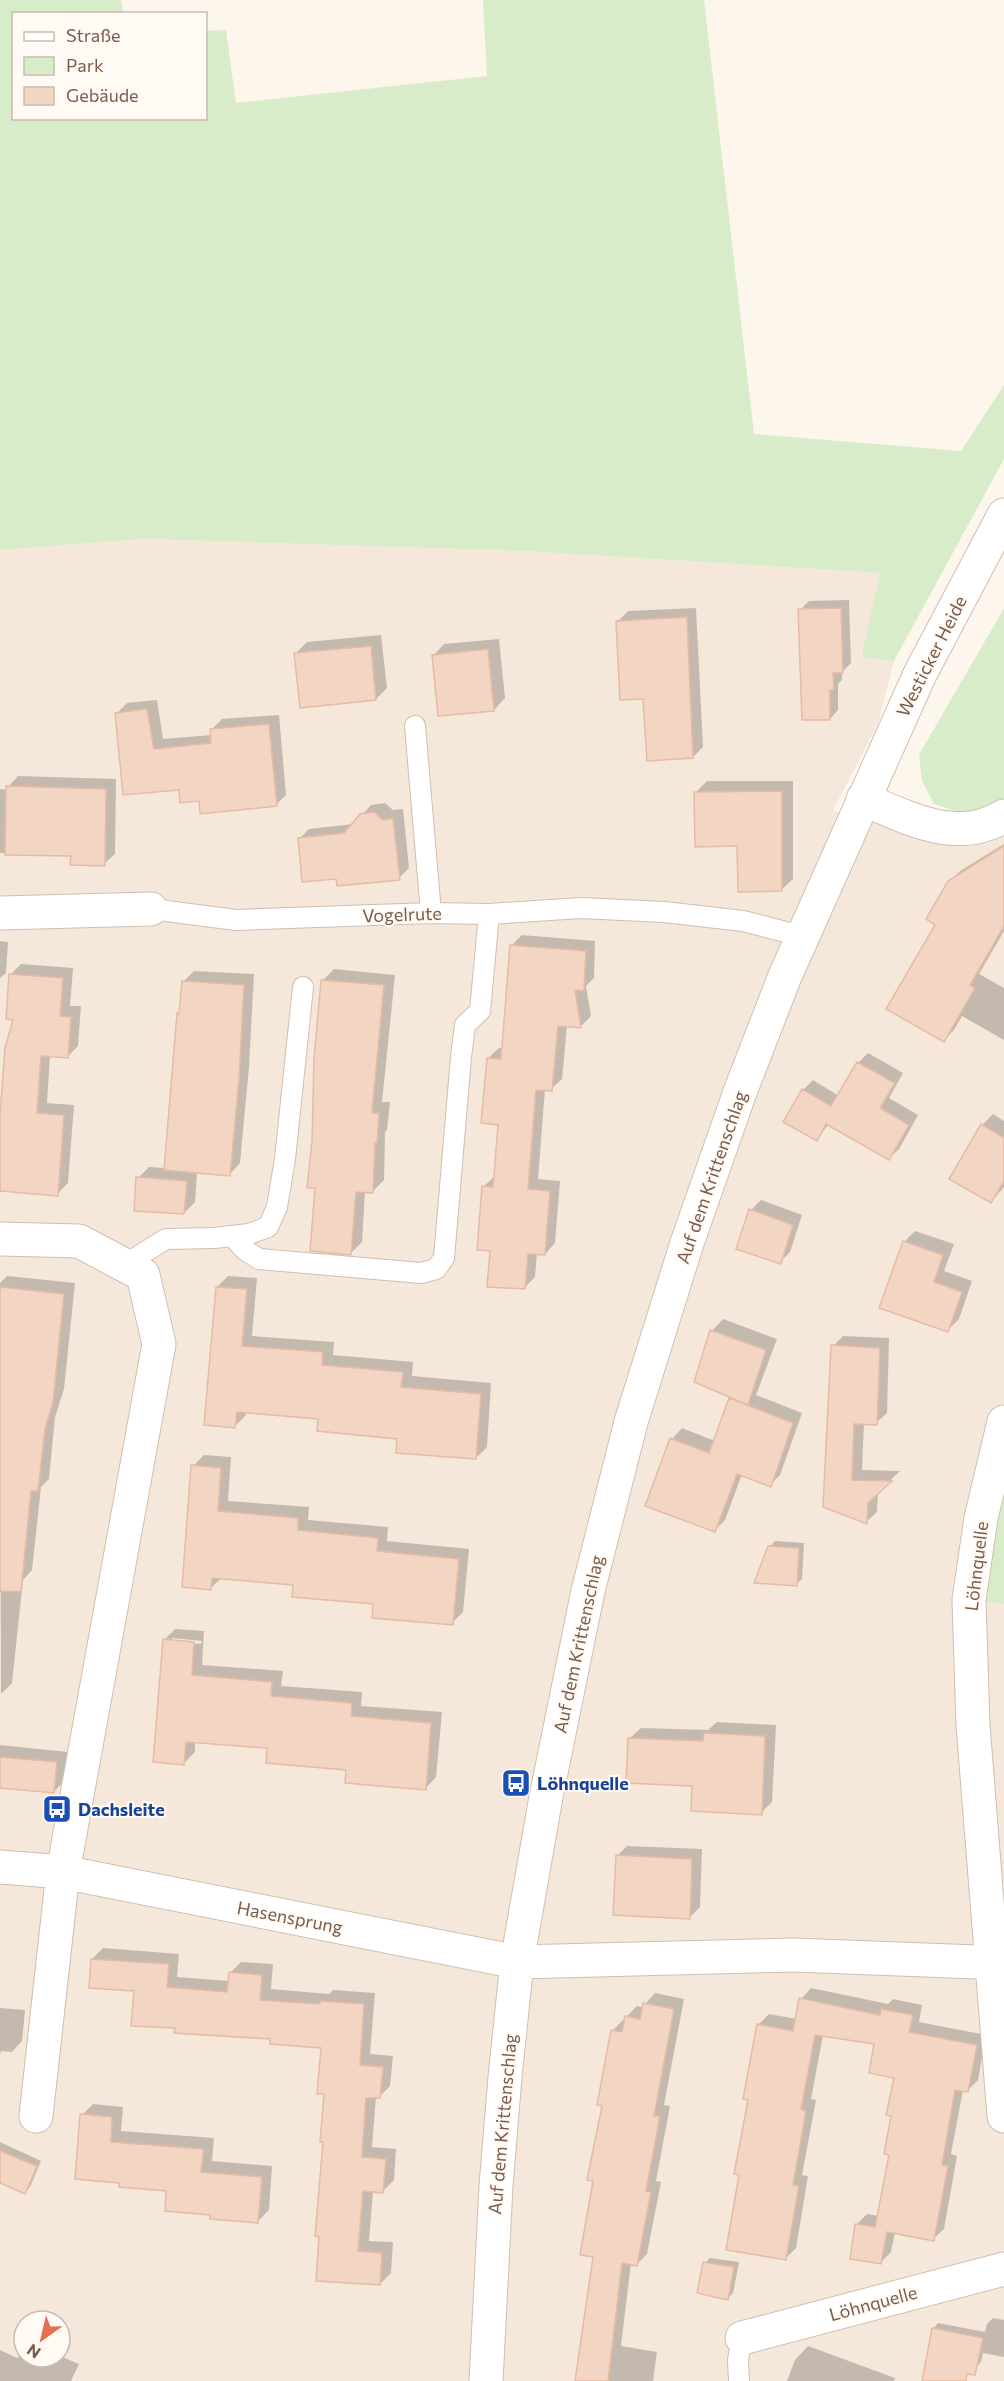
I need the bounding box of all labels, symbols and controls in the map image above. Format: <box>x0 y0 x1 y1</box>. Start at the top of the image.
legend <box>12 12 207 120</box>
text: Straße <box>66 24 121 46</box>
text: Park <box>66 54 104 76</box>
text: Gebäude <box>66 84 139 106</box>
street label: Westicker Heide <box>891 592 971 720</box>
street label: Vogelrute <box>362 902 442 926</box>
street label: Auf dem Krittenschlag <box>671 1087 751 1266</box>
street label: Löhnquelle <box>960 1520 992 1612</box>
street label: Auf dem Krittenschlag <box>548 1553 608 1735</box>
bus stop icon: Löhnquelle <box>500 1767 532 1799</box>
place label: Löhnquelle <box>537 1772 629 1794</box>
bus stop icon: Dachsleite <box>41 1793 73 1825</box>
place label: Dachsleite <box>78 1798 165 1820</box>
street label: Hasensprung <box>235 1896 345 1938</box>
street label: Auf dem Krittenschlag <box>483 2032 521 2215</box>
street label: Löhnquelle <box>826 2281 920 2325</box>
north arrow <box>12 2309 72 2369</box>
text: N <box>23 2341 44 2363</box>

